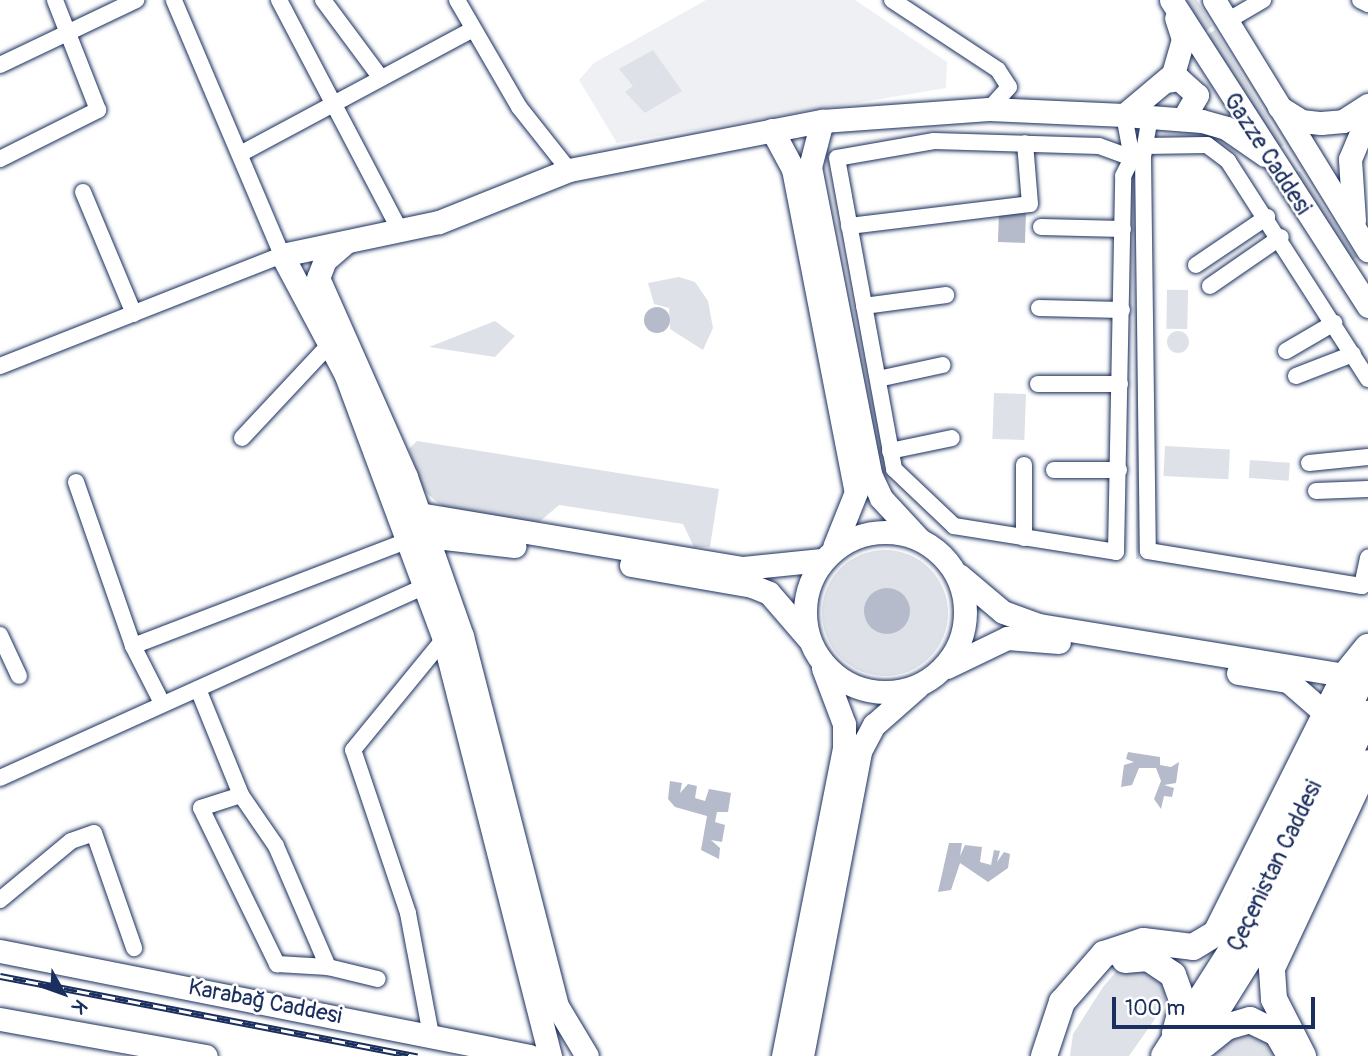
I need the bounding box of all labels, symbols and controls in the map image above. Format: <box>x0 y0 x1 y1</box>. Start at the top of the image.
street label: Gazze Caddesi <box>1217 88 1317 220</box>
street label: Çeçenistan Caddesi <box>1222 776 1328 956</box>
north arrow <box>28 958 98 1028</box>
street label: Karabağ Caddesi <box>186 974 344 1030</box>
scale bar <box>1116 982 1319 1026</box>
text: K <box>66 994 92 1019</box>
text: 100 m <box>1125 995 1185 1022</box>

